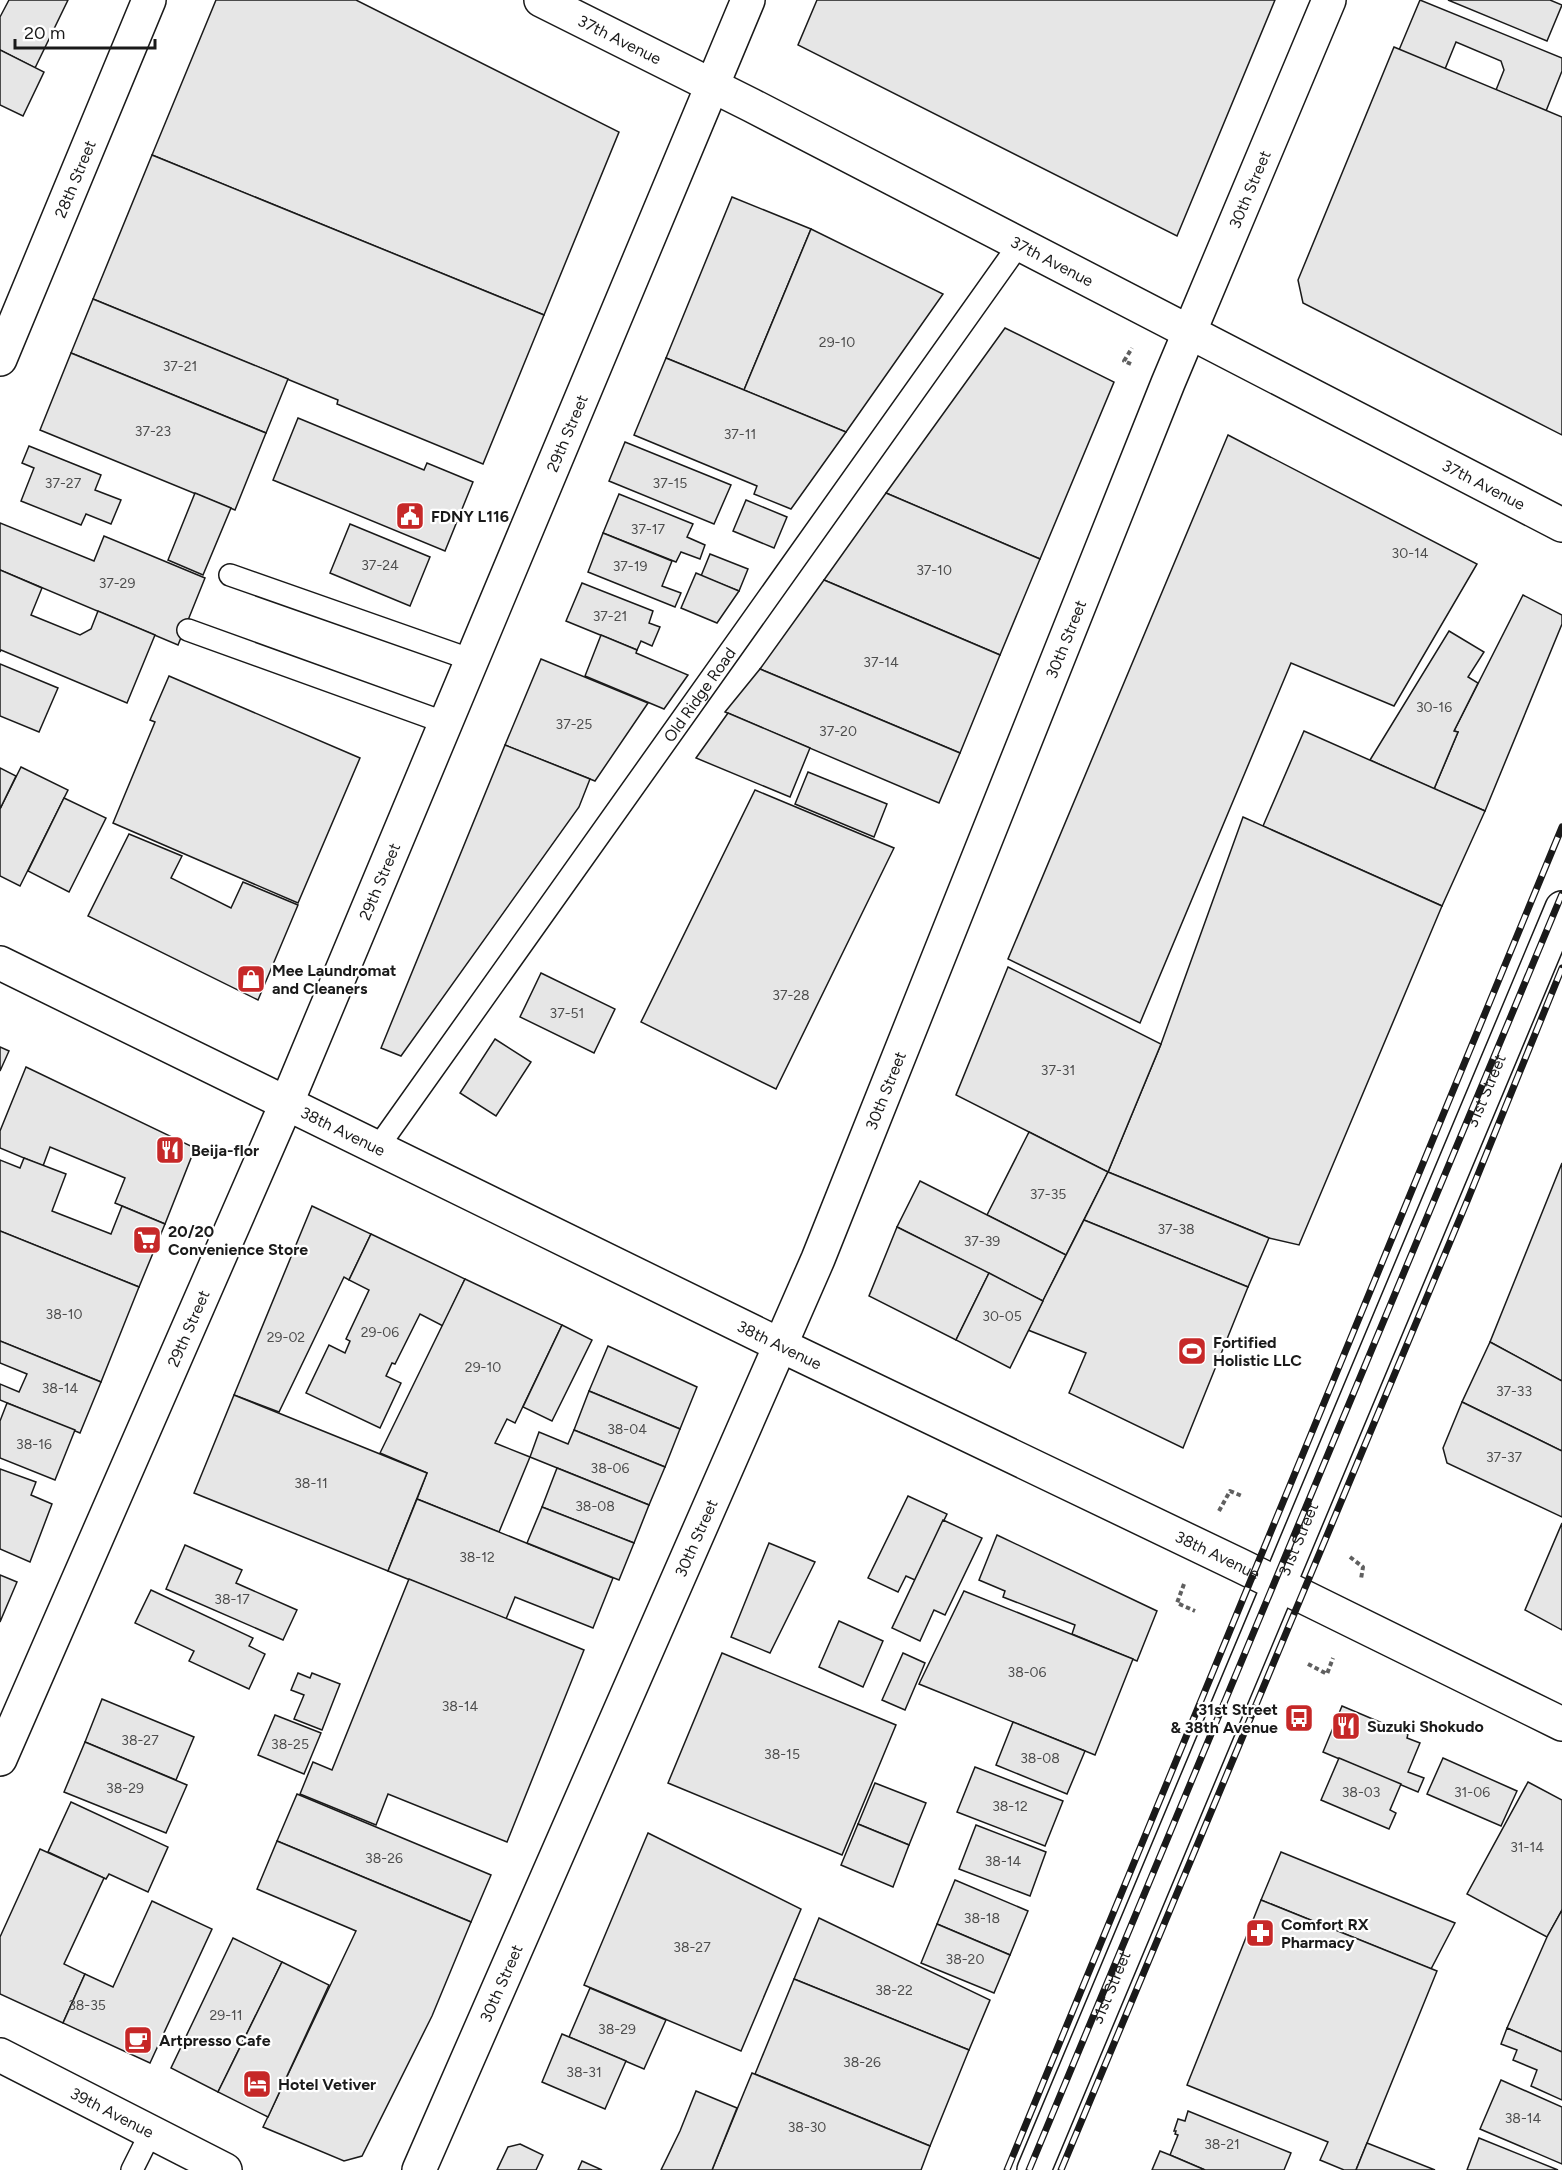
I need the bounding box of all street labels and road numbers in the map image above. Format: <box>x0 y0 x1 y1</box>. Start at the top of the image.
street label: 37th Avenue <box>575 11 665 68</box>
street label: 28th Street <box>50 137 99 221</box>
street label: 30th Street <box>1225 147 1274 231</box>
street label: 37th Avenue <box>1008 232 1097 290</box>
street label: 29th Street <box>542 392 591 475</box>
street label: 37th Avenue <box>1439 455 1529 514</box>
street label: 30th Street <box>1041 597 1090 681</box>
street label: Old Ridge Road <box>659 644 739 745</box>
street label: 29th Street <box>355 840 404 923</box>
street label: 30th Street <box>861 1049 910 1132</box>
street label: 31st Street <box>1462 1051 1509 1130</box>
street label: 38th Avenue <box>298 1102 389 1160</box>
street label: 29th Street <box>163 1287 213 1370</box>
street label: 38th Avenue <box>734 1316 825 1373</box>
street label: 30th Street <box>671 1496 721 1580</box>
street label: 31st Street <box>1274 1500 1322 1579</box>
street label: 38th Avenue <box>1172 1526 1263 1583</box>
street label: 30th Street <box>476 1941 526 2025</box>
street label: 31st Street <box>1087 1948 1134 2027</box>
street label: 39th Avenue <box>67 2083 157 2142</box>

